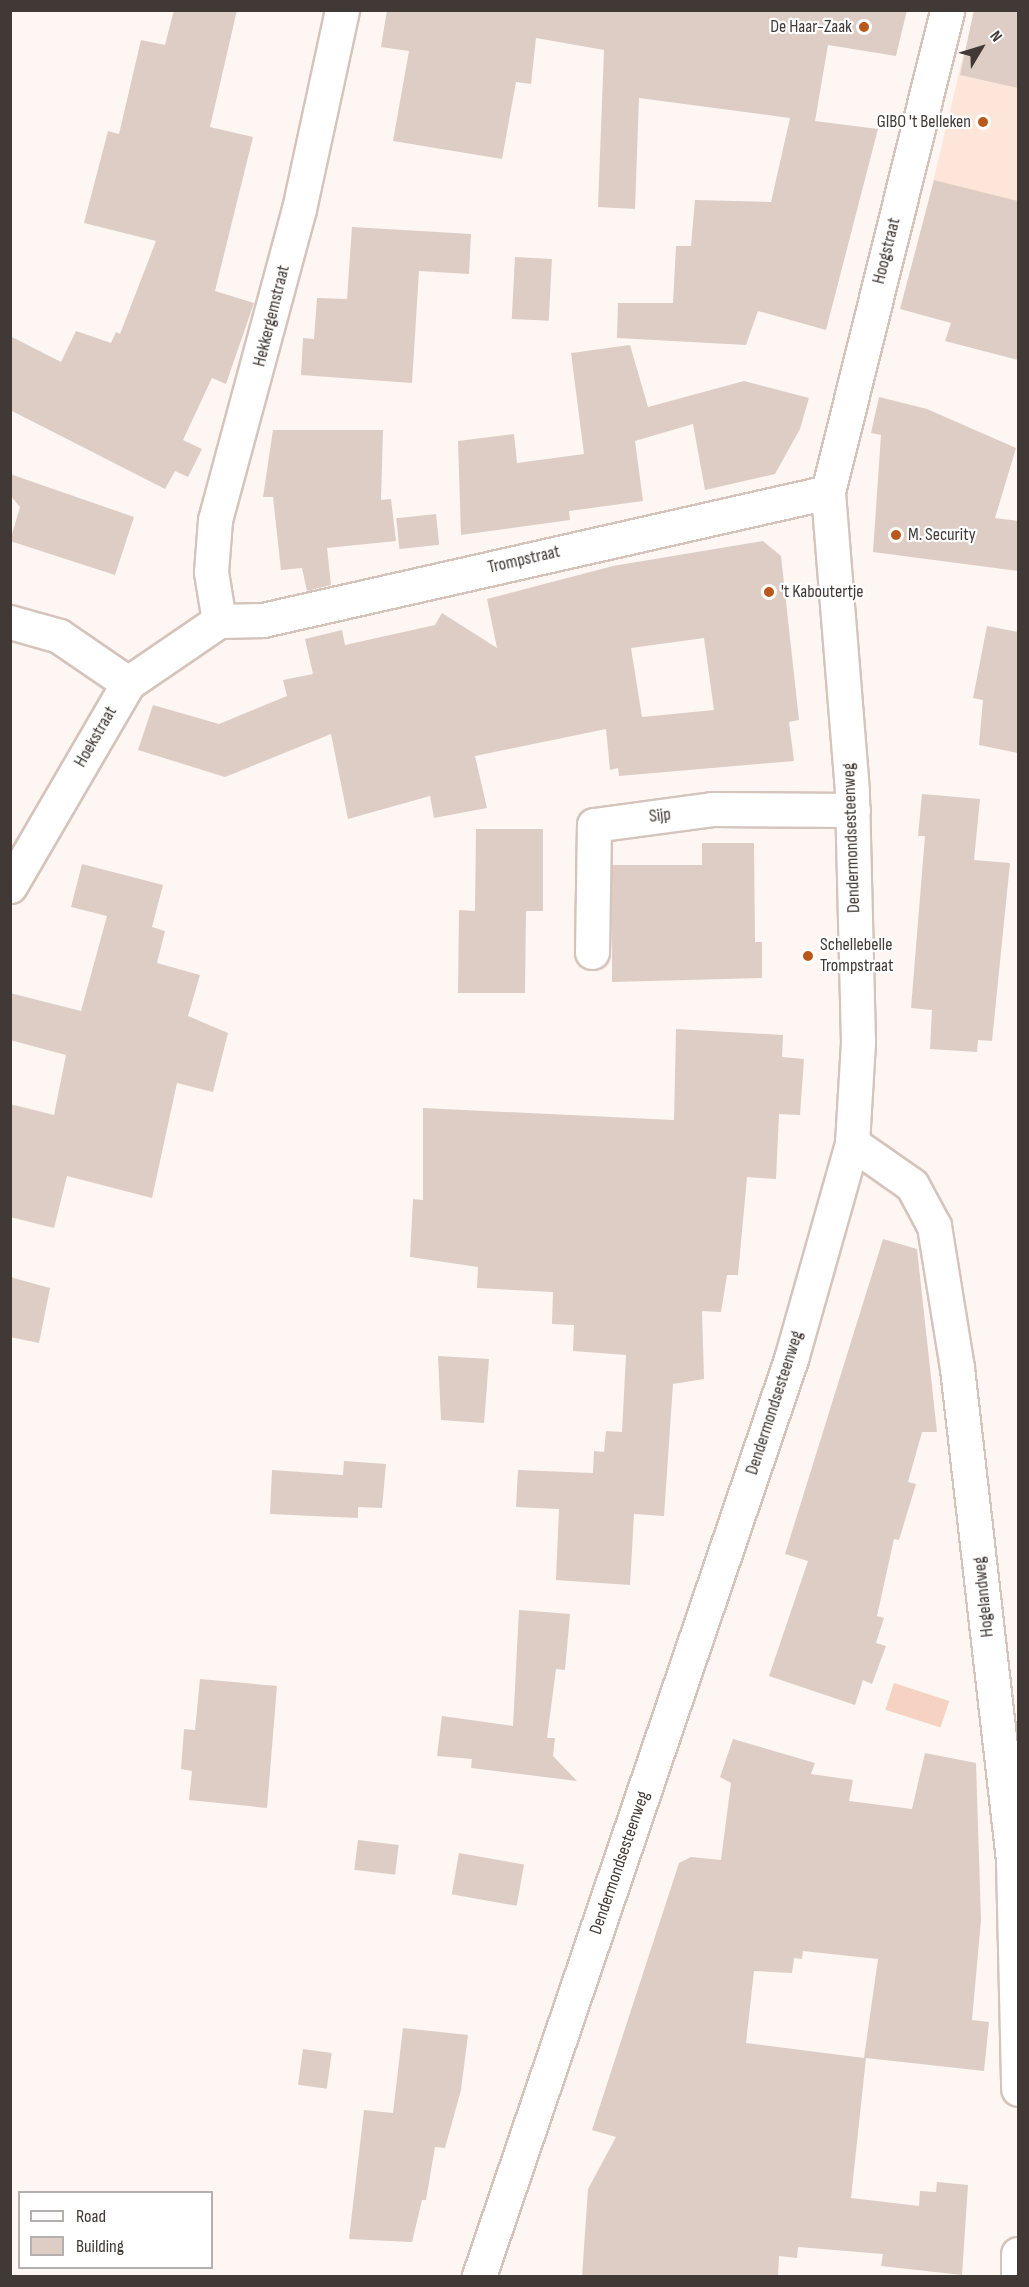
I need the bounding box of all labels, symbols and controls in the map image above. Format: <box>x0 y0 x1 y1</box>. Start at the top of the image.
place label: De Haar-Zaak <box>770 16 852 38</box>
north arrow <box>951 18 1011 78</box>
marker: De Haar-Zaak <box>857 20 871 34</box>
text: N <box>985 27 1006 46</box>
place label: GIBO 't Belleken <box>877 111 971 133</box>
marker: GIBO 't Belleken <box>976 115 990 129</box>
street label: Hoogstraat <box>868 216 906 286</box>
street label: Hekkergemstraat <box>249 263 295 369</box>
place label: M. Security <box>908 524 976 546</box>
marker: M. Security <box>889 528 903 542</box>
street label: Trompstraat <box>486 541 562 579</box>
place label: 't Kaboutertje <box>781 581 864 603</box>
marker: 't Kaboutertje <box>762 585 776 599</box>
street label: Hoekstraat <box>70 703 122 771</box>
street label: Dendermondsesteenweg <box>839 763 865 913</box>
street label: Sijp <box>648 804 672 828</box>
place label: Schellebelle Trompstraat <box>820 935 894 978</box>
marker: Schellebelle Trompstraat <box>801 949 815 963</box>
street label: Dendermondsesteenweg <box>742 1328 808 1478</box>
street label: Hogelandweg <box>969 1556 999 1638</box>
street label: Dendermondsesteenweg <box>585 1789 655 1937</box>
legend <box>18 2191 213 2269</box>
text: Road <box>76 2206 106 2227</box>
text: Building <box>76 2236 124 2257</box>

